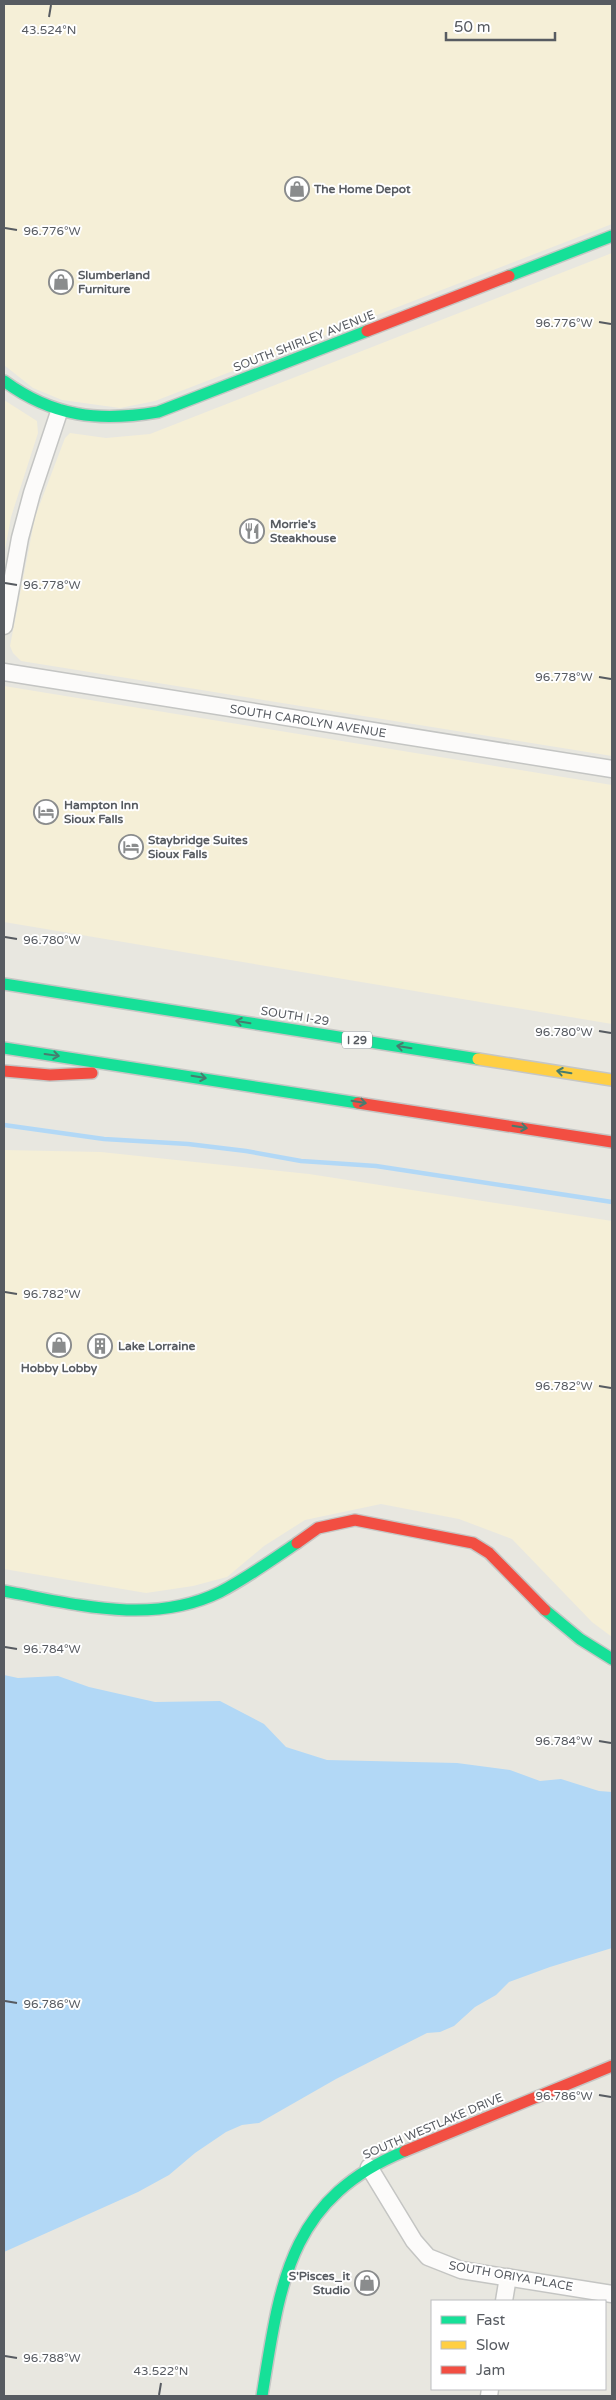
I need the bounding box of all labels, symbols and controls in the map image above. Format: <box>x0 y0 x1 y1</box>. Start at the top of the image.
scale bar <box>446 10 555 42</box>
text: 50 m <box>454 18 491 36</box>
text: 43.524°N <box>22 23 76 37</box>
shop icon: The Home Depot <box>284 176 310 202</box>
place label: The Home Depot <box>313 182 411 197</box>
text: 96.776°W <box>23 224 81 238</box>
place label: Slumberland Furniture <box>78 268 150 296</box>
shop icon: Slumberland Furniture <box>48 269 74 295</box>
street label: SOUTH SHIRLEY AVENUE <box>231 307 377 374</box>
text: 96.776°W <box>535 316 593 330</box>
place label: Morrie's Steakhouse <box>270 517 336 545</box>
restaurant icon: Morrie's Steakhouse <box>239 518 265 544</box>
text: 96.778°W <box>23 578 81 592</box>
text: 96.778°W <box>535 670 593 684</box>
street label: SOUTH CAROLYN AVENUE <box>229 702 388 740</box>
place label: Hampton Inn Sioux Falls <box>64 798 139 826</box>
hotel icon: Hampton Inn Sioux Falls <box>33 799 59 825</box>
place label: Staybridge Suites Sioux Falls <box>148 833 248 861</box>
hotel icon: Staybridge Suites Sioux Falls <box>118 834 144 860</box>
text: 96.780°W <box>23 933 81 947</box>
street label: SOUTH I-29 <box>260 1004 330 1028</box>
one-way arrow <box>235 1016 251 1026</box>
text: 96.780°W <box>535 1025 593 1039</box>
road number: I 29 <box>342 1032 372 1048</box>
one-way arrow <box>396 1042 412 1052</box>
one-way arrow <box>44 1050 60 1060</box>
one-way arrow <box>556 1067 572 1077</box>
one-way arrow <box>191 1073 207 1083</box>
one-way arrow <box>351 1098 367 1108</box>
one-way arrow <box>512 1123 528 1133</box>
text: 96.782°W <box>23 1287 81 1301</box>
shop icon: Hobby Lobby <box>46 1332 72 1358</box>
building icon: Lake Lorraine <box>87 1333 113 1359</box>
place label: Lake Lorraine <box>118 1339 195 1353</box>
place label: Hobby Lobby <box>21 1361 98 1376</box>
text: 96.782°W <box>535 1379 593 1393</box>
text: 96.784°W <box>23 1642 81 1656</box>
text: 96.784°W <box>535 1734 593 1748</box>
text: 96.786°W <box>23 1997 81 2011</box>
text: 96.786°W <box>535 2089 593 2103</box>
street label: SOUTH WESTLAKE DRIVE <box>361 2090 506 2162</box>
street label: SOUTH ORIYA PLACE <box>448 2258 575 2294</box>
place label: S'Pisces_it Studio <box>289 2269 350 2297</box>
shop icon: S'Pisces_it Studio <box>354 2270 380 2296</box>
legend <box>431 2300 606 2390</box>
text: Fast <box>476 2311 506 2329</box>
text: Slow <box>476 2336 510 2354</box>
text: 96.788°W <box>23 2351 81 2365</box>
text: Jam <box>476 2361 505 2379</box>
text: 43.522°N <box>134 2364 188 2378</box>

